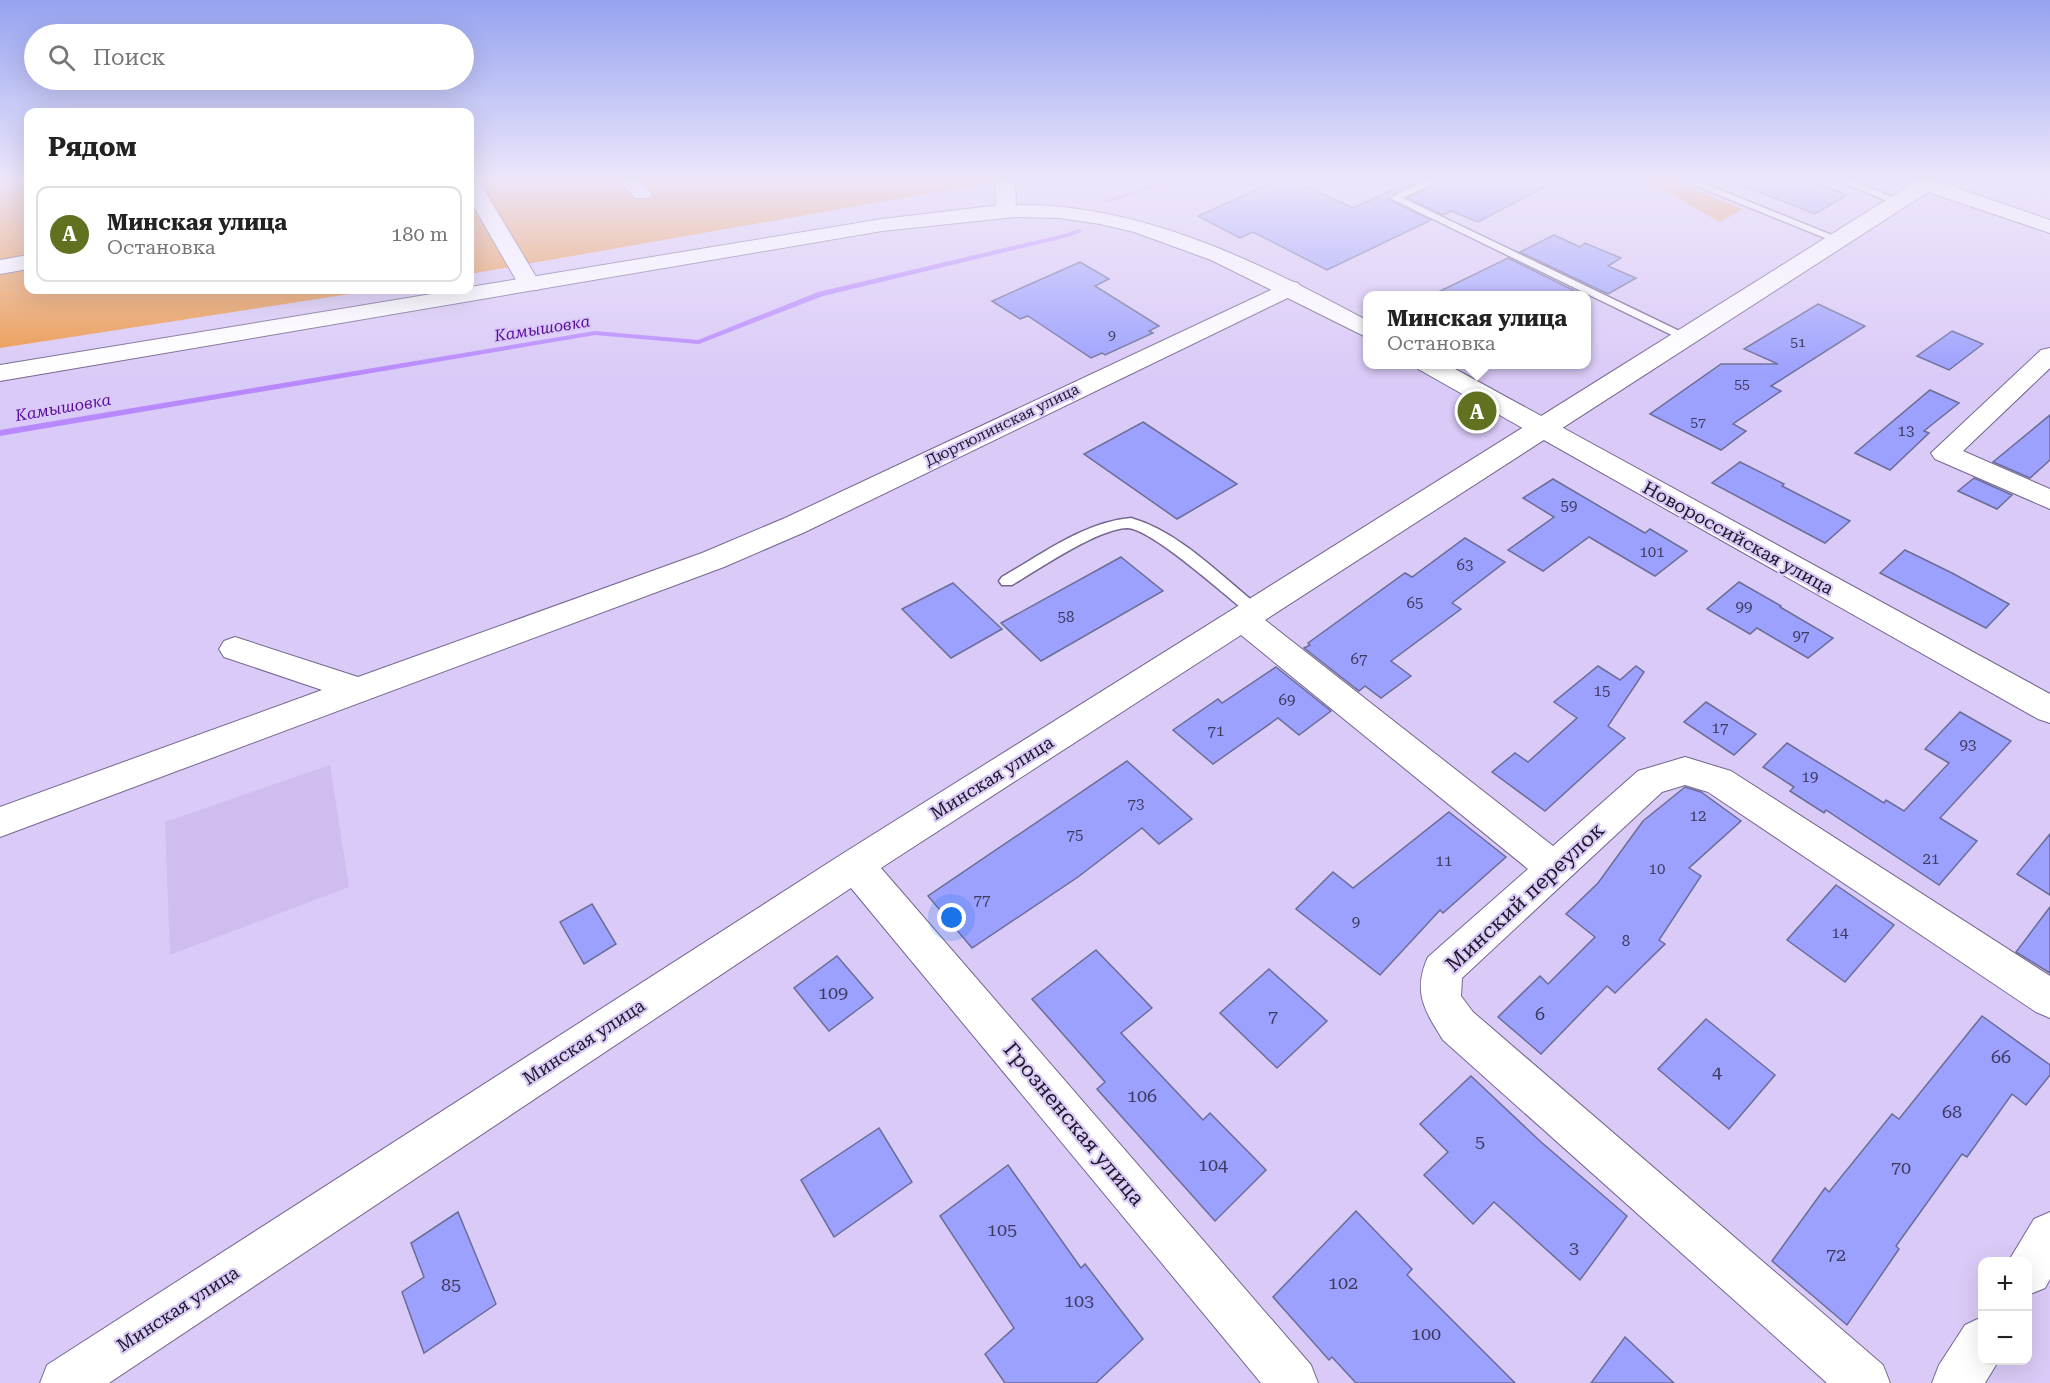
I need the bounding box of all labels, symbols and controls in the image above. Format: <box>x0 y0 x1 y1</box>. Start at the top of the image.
search box <box>24 24 474 90</box>
icon: search <box>45 41 78 74</box>
text: Поиск <box>93 45 165 70</box>
text: Рядом <box>48 132 137 162</box>
text: Минская улица <box>107 210 287 235</box>
text: A <box>62 222 77 246</box>
text: 180 m <box>391 222 448 246</box>
text: Остановка <box>107 235 216 259</box>
popup <box>1363 291 1591 369</box>
text: Минская улица <box>1387 306 1567 331</box>
water label: Камышовка <box>492 311 592 346</box>
house number: 9 <box>1108 327 1116 343</box>
text: Остановка <box>1387 331 1496 355</box>
house number: 51 <box>1790 334 1806 350</box>
house number: 55 <box>1734 376 1750 392</box>
street label: Дюртюлинская улица <box>922 380 1082 470</box>
pin: A <box>1458 388 1496 434</box>
water label: Камышовка <box>13 390 113 425</box>
house number: 57 <box>1690 414 1706 430</box>
house number: 13 <box>1898 422 1914 440</box>
street label: Новороссийская улица <box>1639 476 1837 599</box>
house number: 59 <box>1561 497 1577 515</box>
house number: 101 <box>1639 543 1665 561</box>
house number: 63 <box>1457 556 1473 574</box>
house number: 65 <box>1407 594 1423 612</box>
house number: 99 <box>1736 598 1752 616</box>
house number: 58 <box>1058 608 1074 626</box>
house number: 97 <box>1793 627 1809 645</box>
house number: 67 <box>1351 650 1367 668</box>
house number: 15 <box>1594 682 1610 700</box>
house number: 69 <box>1279 691 1295 709</box>
house number: 17 <box>1712 719 1728 737</box>
house number: 71 <box>1208 722 1224 740</box>
street label: Минская улица <box>926 731 1057 824</box>
house number: 93 <box>1960 736 1976 754</box>
house number: 19 <box>1802 768 1818 786</box>
house number: 73 <box>1128 795 1144 813</box>
house number: 12 <box>1690 807 1706 825</box>
street label: Минский переулок <box>1441 817 1609 977</box>
house number: 75 <box>1067 826 1083 844</box>
house number: 21 <box>1923 850 1939 868</box>
house number: 11 <box>1436 852 1452 870</box>
house number: 10 <box>1649 860 1665 878</box>
house number: 77 <box>974 891 990 909</box>
your location <box>937 903 966 932</box>
house number: 9 <box>1352 913 1360 931</box>
house number: 14 <box>1832 924 1849 942</box>
house number: 8 <box>1622 932 1630 950</box>
house number: 109 <box>818 982 848 1003</box>
street label: Минская улица <box>519 994 649 1089</box>
house number: 6 <box>1535 1003 1545 1024</box>
house number: 7 <box>1268 1006 1278 1027</box>
street label: Грозненская улица <box>999 1038 1150 1211</box>
house number: 66 <box>1991 1046 2011 1067</box>
house number: 4 <box>1712 1061 1722 1082</box>
house number: 106 <box>1127 1085 1157 1106</box>
house number: 68 <box>1942 1101 1962 1122</box>
house number: 5 <box>1475 1131 1485 1152</box>
house number: 104 <box>1198 1154 1228 1175</box>
house number: 70 <box>1891 1157 1911 1178</box>
house number: 105 <box>987 1219 1017 1240</box>
house number: 3 <box>1569 1237 1579 1258</box>
house number: 72 <box>1826 1244 1846 1265</box>
map controls <box>1978 1257 2032 1365</box>
button: + <box>1978 1257 2032 1311</box>
street label: Минская улица <box>113 1261 243 1356</box>
house number: 102 <box>1328 1272 1358 1293</box>
house number: 85 <box>441 1274 461 1295</box>
house number: 103 <box>1064 1290 1094 1311</box>
button: − <box>1978 1311 2032 1365</box>
house number: 100 <box>1411 1323 1441 1344</box>

